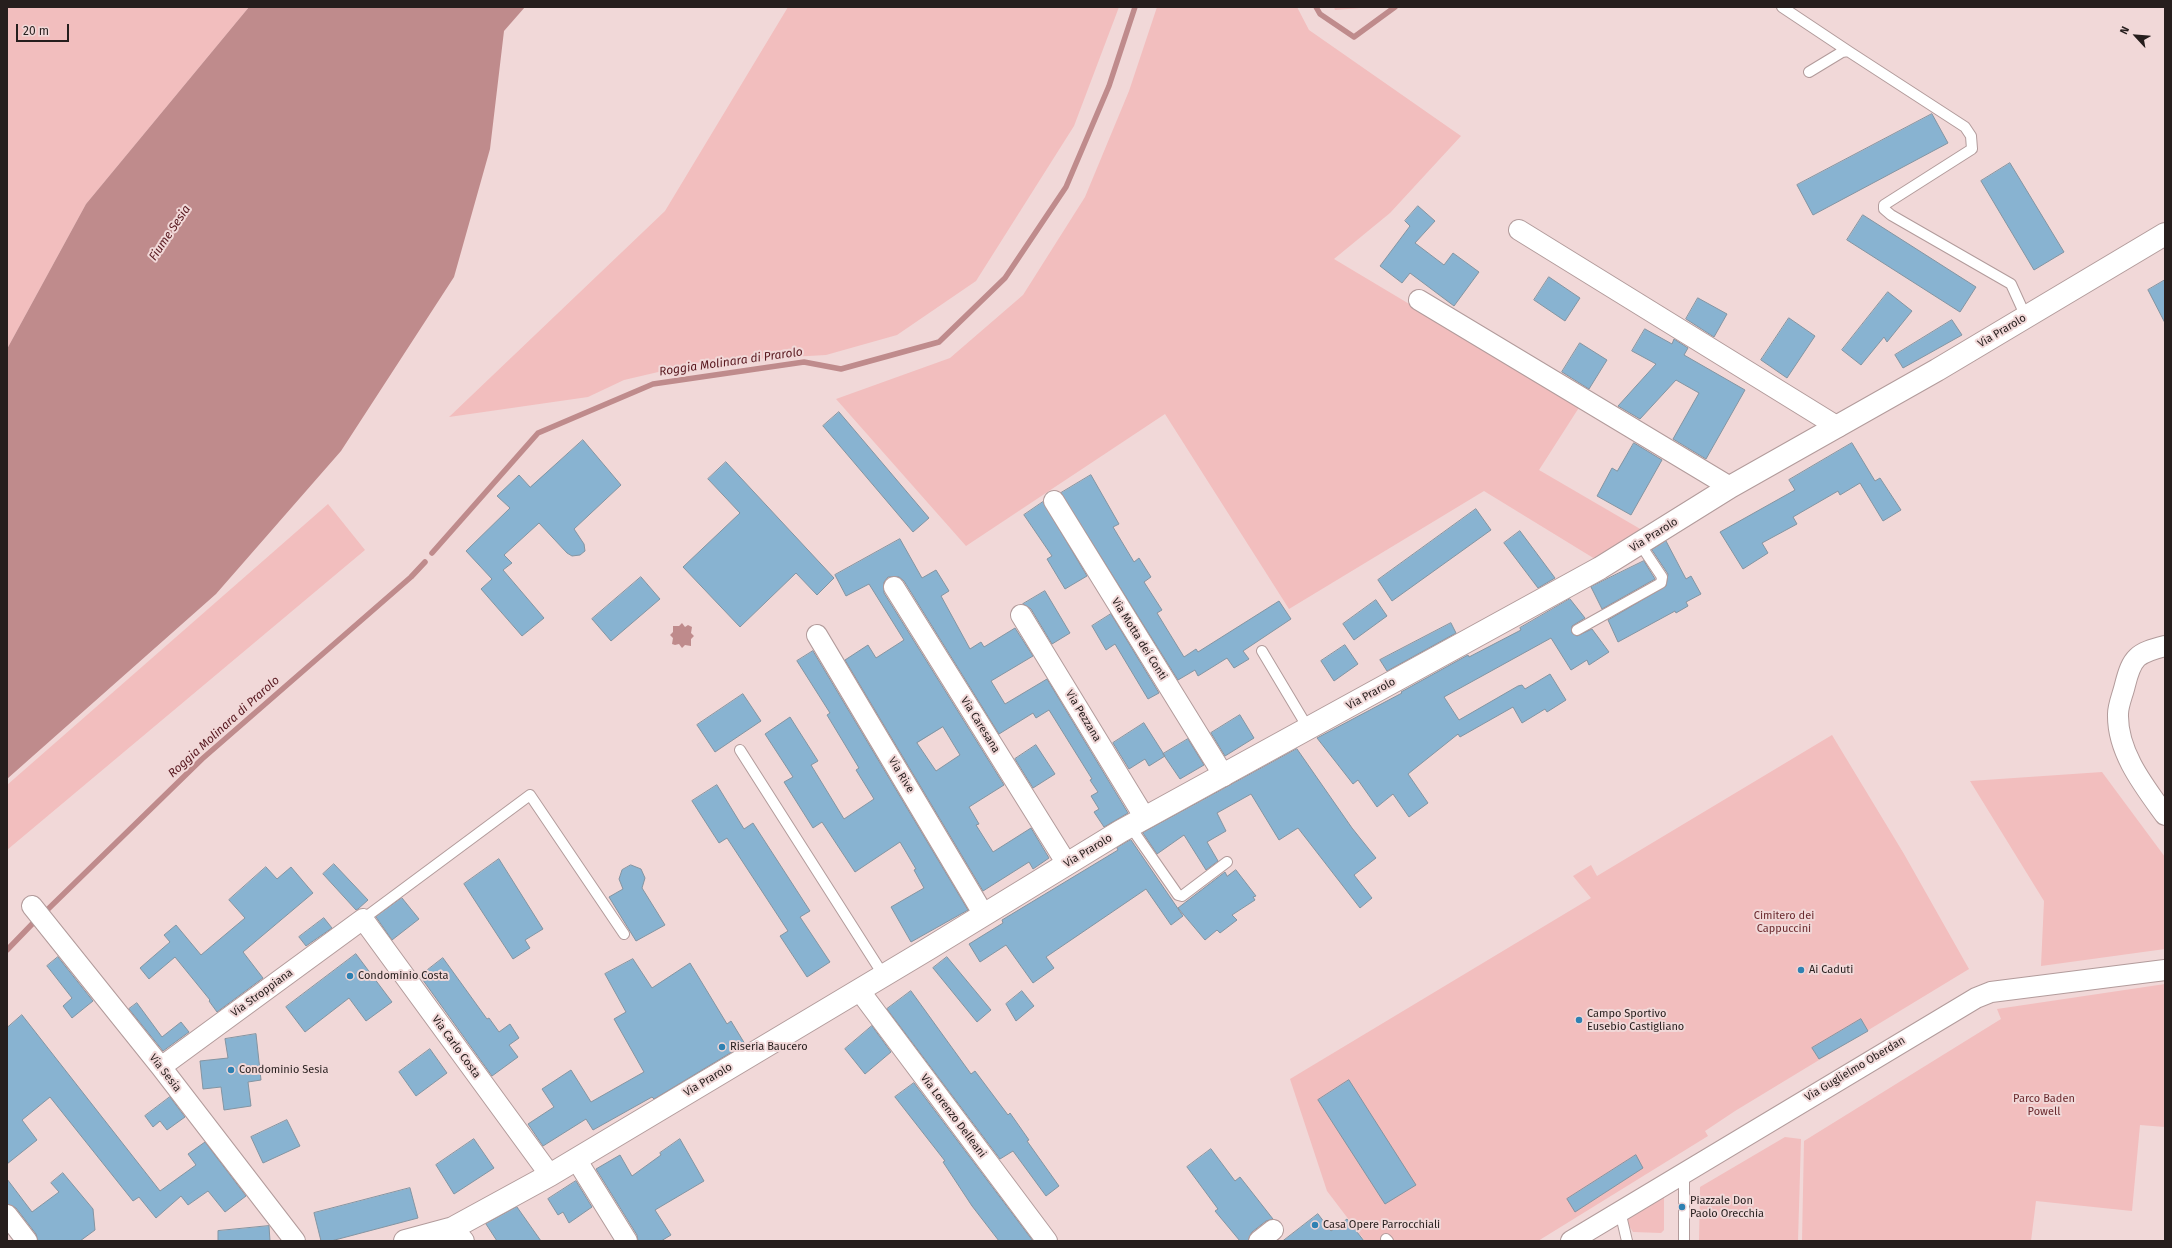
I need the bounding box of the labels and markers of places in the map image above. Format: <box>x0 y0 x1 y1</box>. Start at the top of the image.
place label: Ai Caduti <box>1809 963 1853 977</box>
marker: Ai Caduti <box>1796 965 1806 975</box>
place label: Condominio Costa <box>358 969 449 983</box>
marker: Condominio Costa <box>345 971 355 981</box>
place label: Campo Sportivo Eusebio Castigliano <box>1587 1007 1684 1033</box>
marker: Campo Sportivo Eusebio Castigliano <box>1574 1015 1584 1025</box>
place label: Riseria Baucero <box>730 1040 808 1054</box>
marker: Riseria Baucero <box>717 1042 727 1052</box>
place label: Condominio Sesia <box>239 1063 328 1077</box>
marker: Condominio Sesia <box>226 1065 236 1075</box>
place label: Piazzale Don Paolo Orecchia <box>1690 1194 1764 1220</box>
marker: Piazzale Don Paolo Orecchia <box>1677 1202 1687 1212</box>
place label: Casa Opere Parrocchiali <box>1323 1218 1440 1232</box>
marker: Casa Opere Parrocchiali <box>1310 1220 1320 1230</box>

